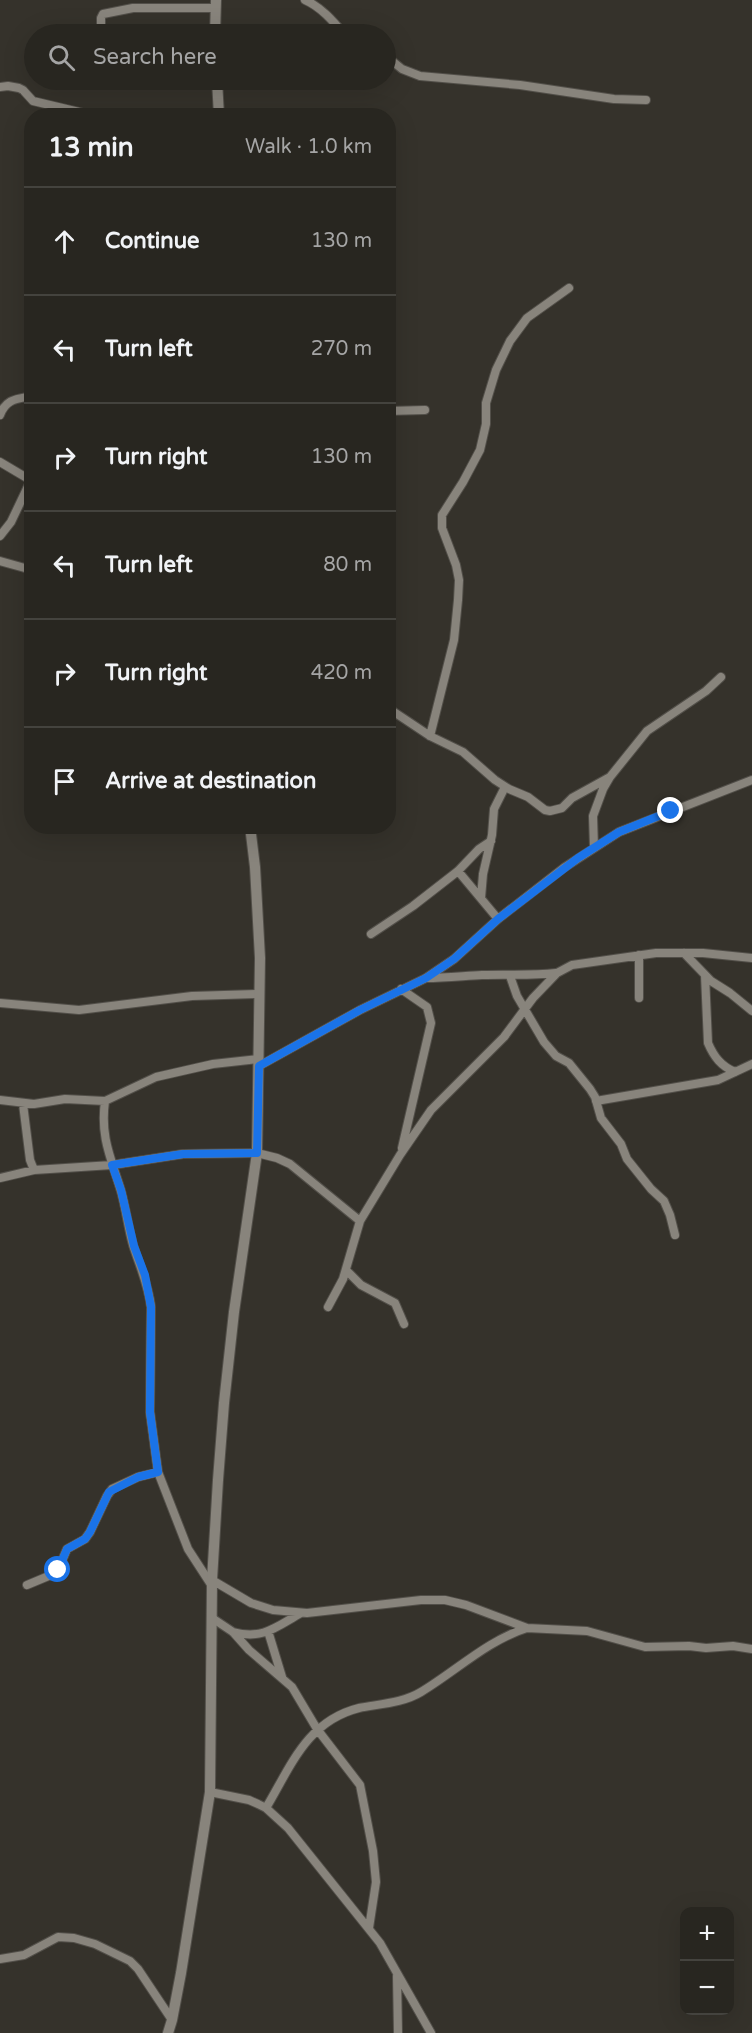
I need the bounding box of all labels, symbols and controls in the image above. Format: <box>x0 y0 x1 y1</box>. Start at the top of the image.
search box <box>24 24 396 90</box>
icon: search <box>45 41 78 74</box>
text: Search here <box>93 44 217 70</box>
text: 13 min <box>48 132 134 163</box>
text: Walk · 1.0 km <box>245 135 372 159</box>
icon: ahead <box>48 225 81 258</box>
text: Continue <box>105 228 200 254</box>
text: 130 m <box>311 229 372 253</box>
icon: left <box>48 333 81 366</box>
text: Turn left <box>105 336 193 362</box>
text: 270 m <box>311 337 372 361</box>
icon: right <box>48 441 81 474</box>
text: Turn right <box>105 444 207 470</box>
text: 130 m <box>311 445 372 469</box>
icon: left <box>48 549 81 582</box>
text: Turn left <box>105 552 193 578</box>
text: 80 m <box>323 553 372 577</box>
icon: right <box>48 657 81 690</box>
text: Turn right <box>105 660 207 686</box>
text: 420 m <box>311 661 372 685</box>
icon: arrive <box>48 765 81 798</box>
text: Arrive at destination <box>105 768 316 794</box>
route end <box>657 797 683 823</box>
route start <box>44 1556 70 1582</box>
map controls <box>680 1907 734 2015</box>
button: + <box>680 1907 734 1961</box>
button: − <box>680 1961 734 2015</box>

